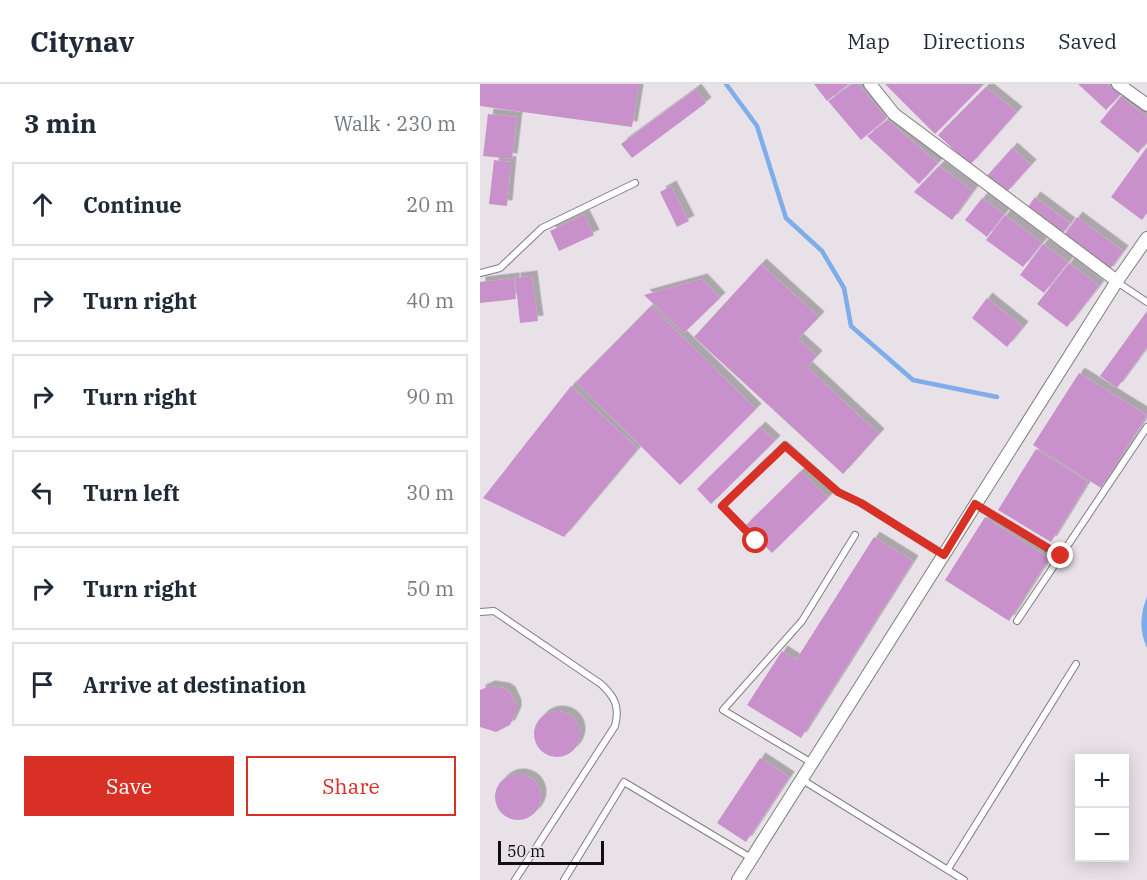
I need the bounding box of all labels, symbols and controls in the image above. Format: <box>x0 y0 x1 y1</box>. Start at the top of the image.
text: Citynav <box>30 23 134 60</box>
text: Map <box>847 27 890 55</box>
text: Directions <box>923 27 1025 55</box>
text: Saved <box>1058 27 1117 55</box>
text: 3 min <box>24 106 97 140</box>
text: Walk · 230 m <box>334 110 456 137</box>
icon: ahead <box>26 188 59 221</box>
text: Continue <box>83 190 182 219</box>
text: 20 m <box>406 191 454 218</box>
icon: right <box>26 284 59 317</box>
text: Turn right <box>83 286 197 315</box>
text: 40 m <box>406 287 454 314</box>
icon: right <box>26 380 59 413</box>
text: Turn right <box>83 382 197 411</box>
text: 90 m <box>406 383 454 410</box>
icon: left <box>26 476 59 509</box>
text: Turn left <box>83 478 179 507</box>
text: 30 m <box>406 479 454 506</box>
route start <box>742 527 768 553</box>
route end <box>1047 542 1073 568</box>
icon: right <box>26 572 59 605</box>
text: Turn right <box>83 574 197 603</box>
text: 50 m <box>406 575 454 602</box>
icon: arrive <box>26 668 59 701</box>
text: Arrive at destination <box>83 670 306 699</box>
map controls <box>1075 754 1129 862</box>
button: + <box>1075 754 1129 808</box>
button: Save <box>24 756 234 816</box>
button: Share <box>246 756 456 816</box>
button: − <box>1075 808 1129 862</box>
scale bar <box>498 838 604 866</box>
text: 50 m <box>507 841 545 861</box>

